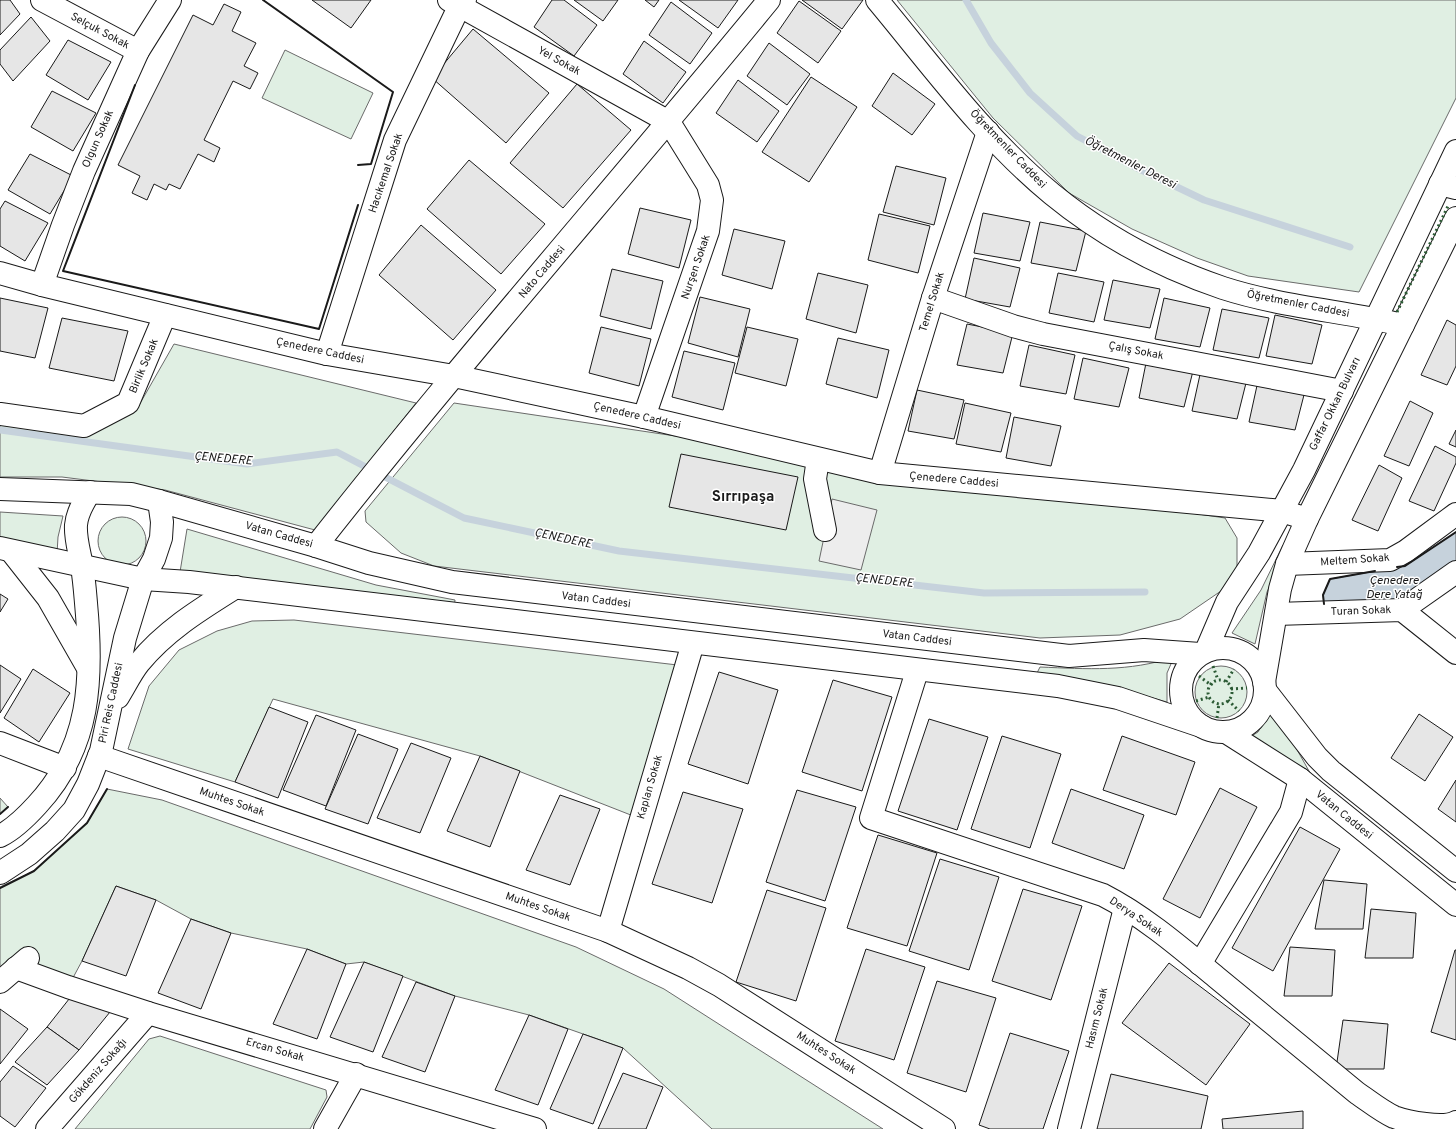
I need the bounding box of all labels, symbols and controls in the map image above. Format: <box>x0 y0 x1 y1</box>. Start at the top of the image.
street label: Selçuk Sokak <box>68 10 132 52</box>
street label: Yel Sokak <box>535 43 583 79</box>
street label: Öğretmenler Caddesi <box>967 106 1050 191</box>
street label: Olgun Sokak <box>79 108 117 170</box>
street label: Hacıkemal Sokak <box>366 131 406 215</box>
water label: Öğretmenler Deresi <box>1081 133 1180 194</box>
street label: Nurşen Sokak <box>678 233 714 301</box>
street label: Nato Caddesi <box>516 243 568 301</box>
street label: Temel Sokak <box>916 270 948 334</box>
street label: Öğretmenler Caddesi <box>1245 286 1351 321</box>
street label: Çenedere Caddesi <box>275 335 365 367</box>
street label: Birlik Sokak <box>126 336 162 395</box>
street label: Çalış Sokak <box>1107 339 1165 363</box>
street label: Gaffar Okkan Bulvarı <box>1306 355 1364 453</box>
street label: Çenedere Caddesi <box>592 399 682 433</box>
water label: ÇENEDERE <box>193 448 254 470</box>
street label: Çenedere Caddesi <box>909 469 999 491</box>
district label: Sırrıpaşa <box>712 488 774 507</box>
street label: Vatan Caddesi <box>243 519 315 551</box>
water label: ÇENEDERE <box>533 525 594 553</box>
street label: Meltem Sokak <box>1320 551 1390 569</box>
water label: ÇENEDERE <box>854 570 915 592</box>
water label: Çenedere Dere Yatağ <box>1366 573 1423 603</box>
street label: Vatan Caddesi <box>560 589 632 611</box>
street label: Turan Sokak <box>1330 603 1392 619</box>
street label: Vatan Caddesi <box>881 627 953 649</box>
street label: Piri Reis Caddesi <box>96 661 126 745</box>
street label: Kaplan Sokak <box>634 753 666 821</box>
street label: Muhtes Sokak <box>197 784 267 820</box>
street label: Vatan Caddesi <box>1312 788 1376 842</box>
street label: Muhtes Sokak <box>503 889 573 925</box>
street label: Derya Sokak <box>1107 894 1166 940</box>
street label: Hasım Sokak <box>1083 986 1111 1050</box>
street label: Muhtes Sokak <box>794 1029 859 1078</box>
street label: Ercan Sokak <box>244 1035 306 1065</box>
street label: Gökdeniz Sokağı <box>66 1036 130 1106</box>

